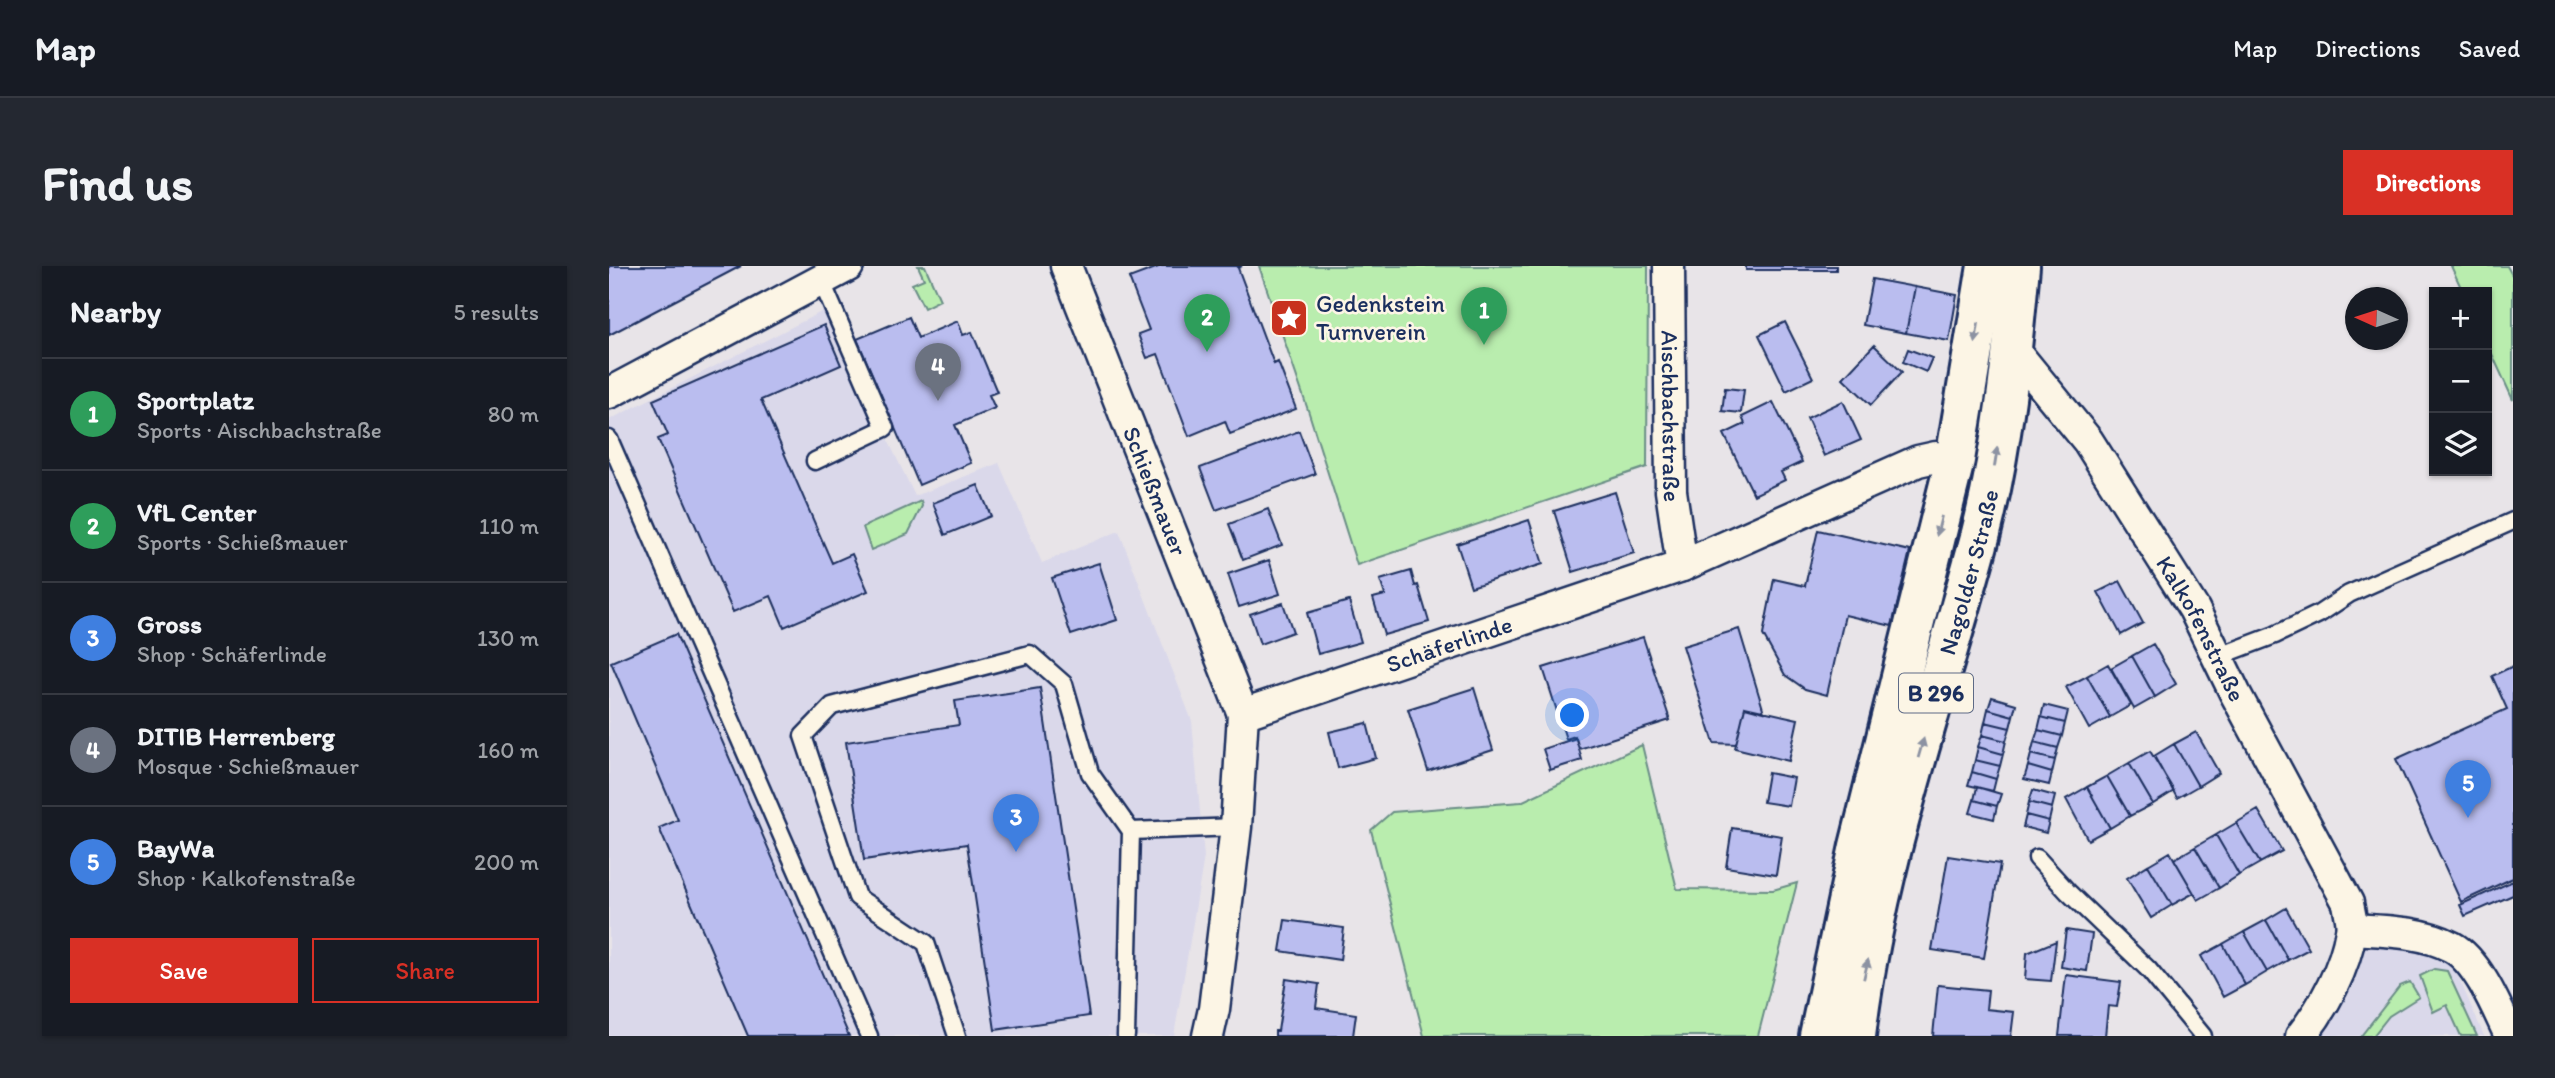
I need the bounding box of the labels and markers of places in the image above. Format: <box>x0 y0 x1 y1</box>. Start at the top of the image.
pin: 1 <box>1461 287 1507 345</box>
place label: Gedenkstein Turnverein <box>1316 289 1445 346</box>
pin: 2 <box>1184 294 1230 352</box>
place icon: Gedenkstein Turnverein <box>1268 297 1310 339</box>
pin: 4 <box>915 343 961 401</box>
pin: 5 <box>2445 760 2491 818</box>
pin: 3 <box>993 794 1039 852</box>

